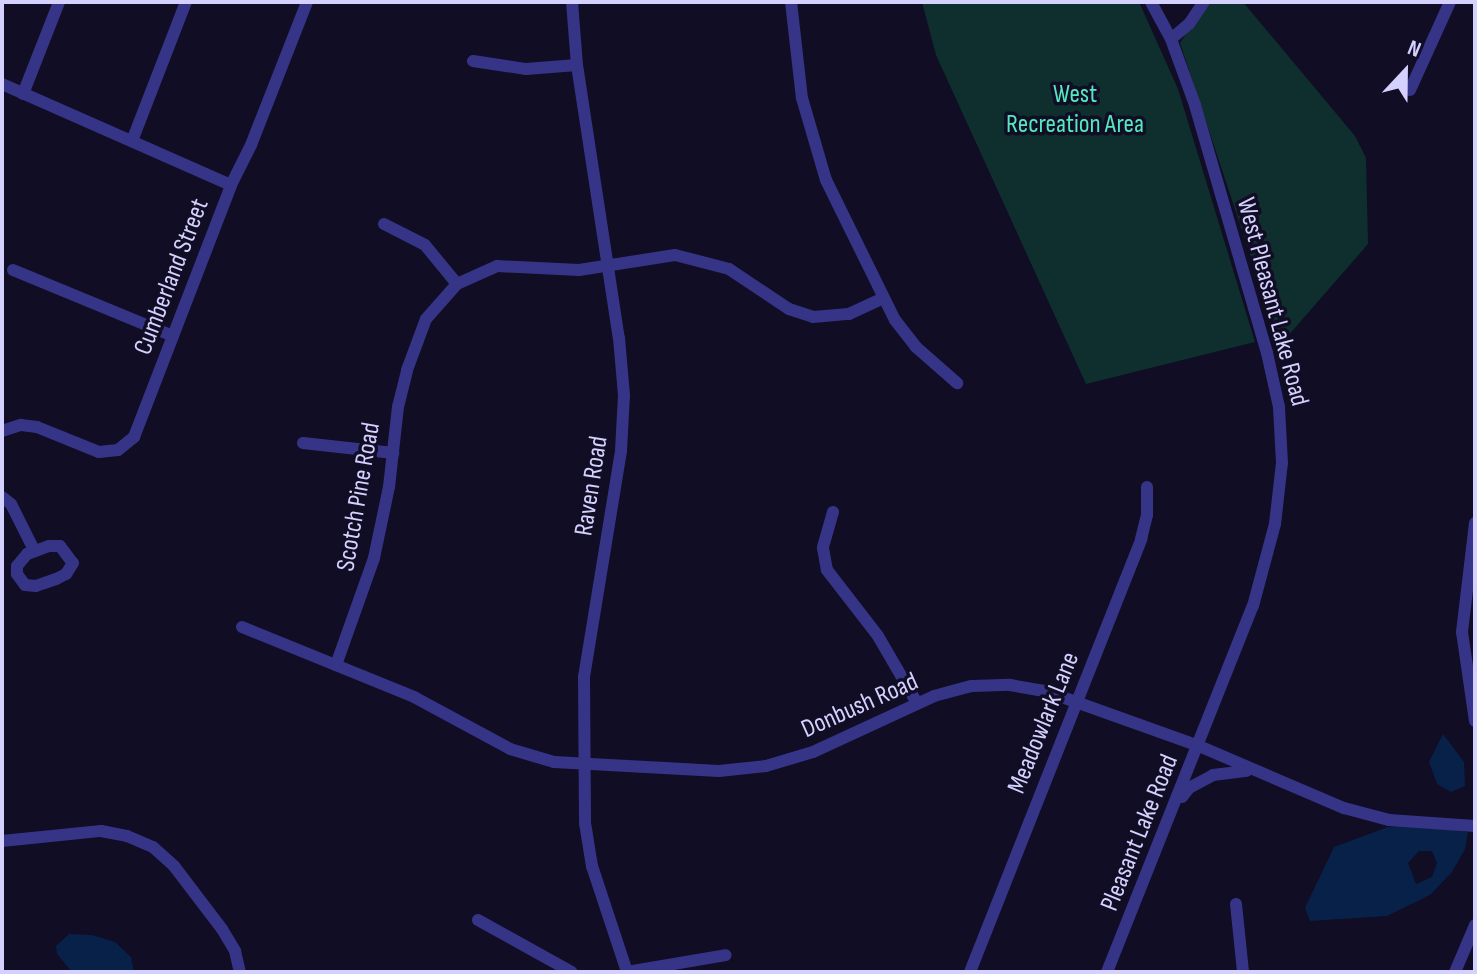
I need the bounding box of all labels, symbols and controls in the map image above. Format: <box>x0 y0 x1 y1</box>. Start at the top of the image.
north arrow <box>1365 32 1445 112</box>
text: N <box>1404 35 1425 64</box>
park label: West Recreation Area <box>1006 79 1144 140</box>
street label: West Pleasant Lake Road <box>1229 194 1315 410</box>
street label: Cumberland Street <box>128 195 216 359</box>
street label: Scotch Pine Road <box>331 420 387 574</box>
street label: Raven Road <box>569 434 615 538</box>
street label: Meadowlark Lane <box>1002 648 1086 798</box>
street label: Donbush Road <box>797 666 923 746</box>
street label: Pleasant Lake Road <box>1094 750 1186 916</box>

